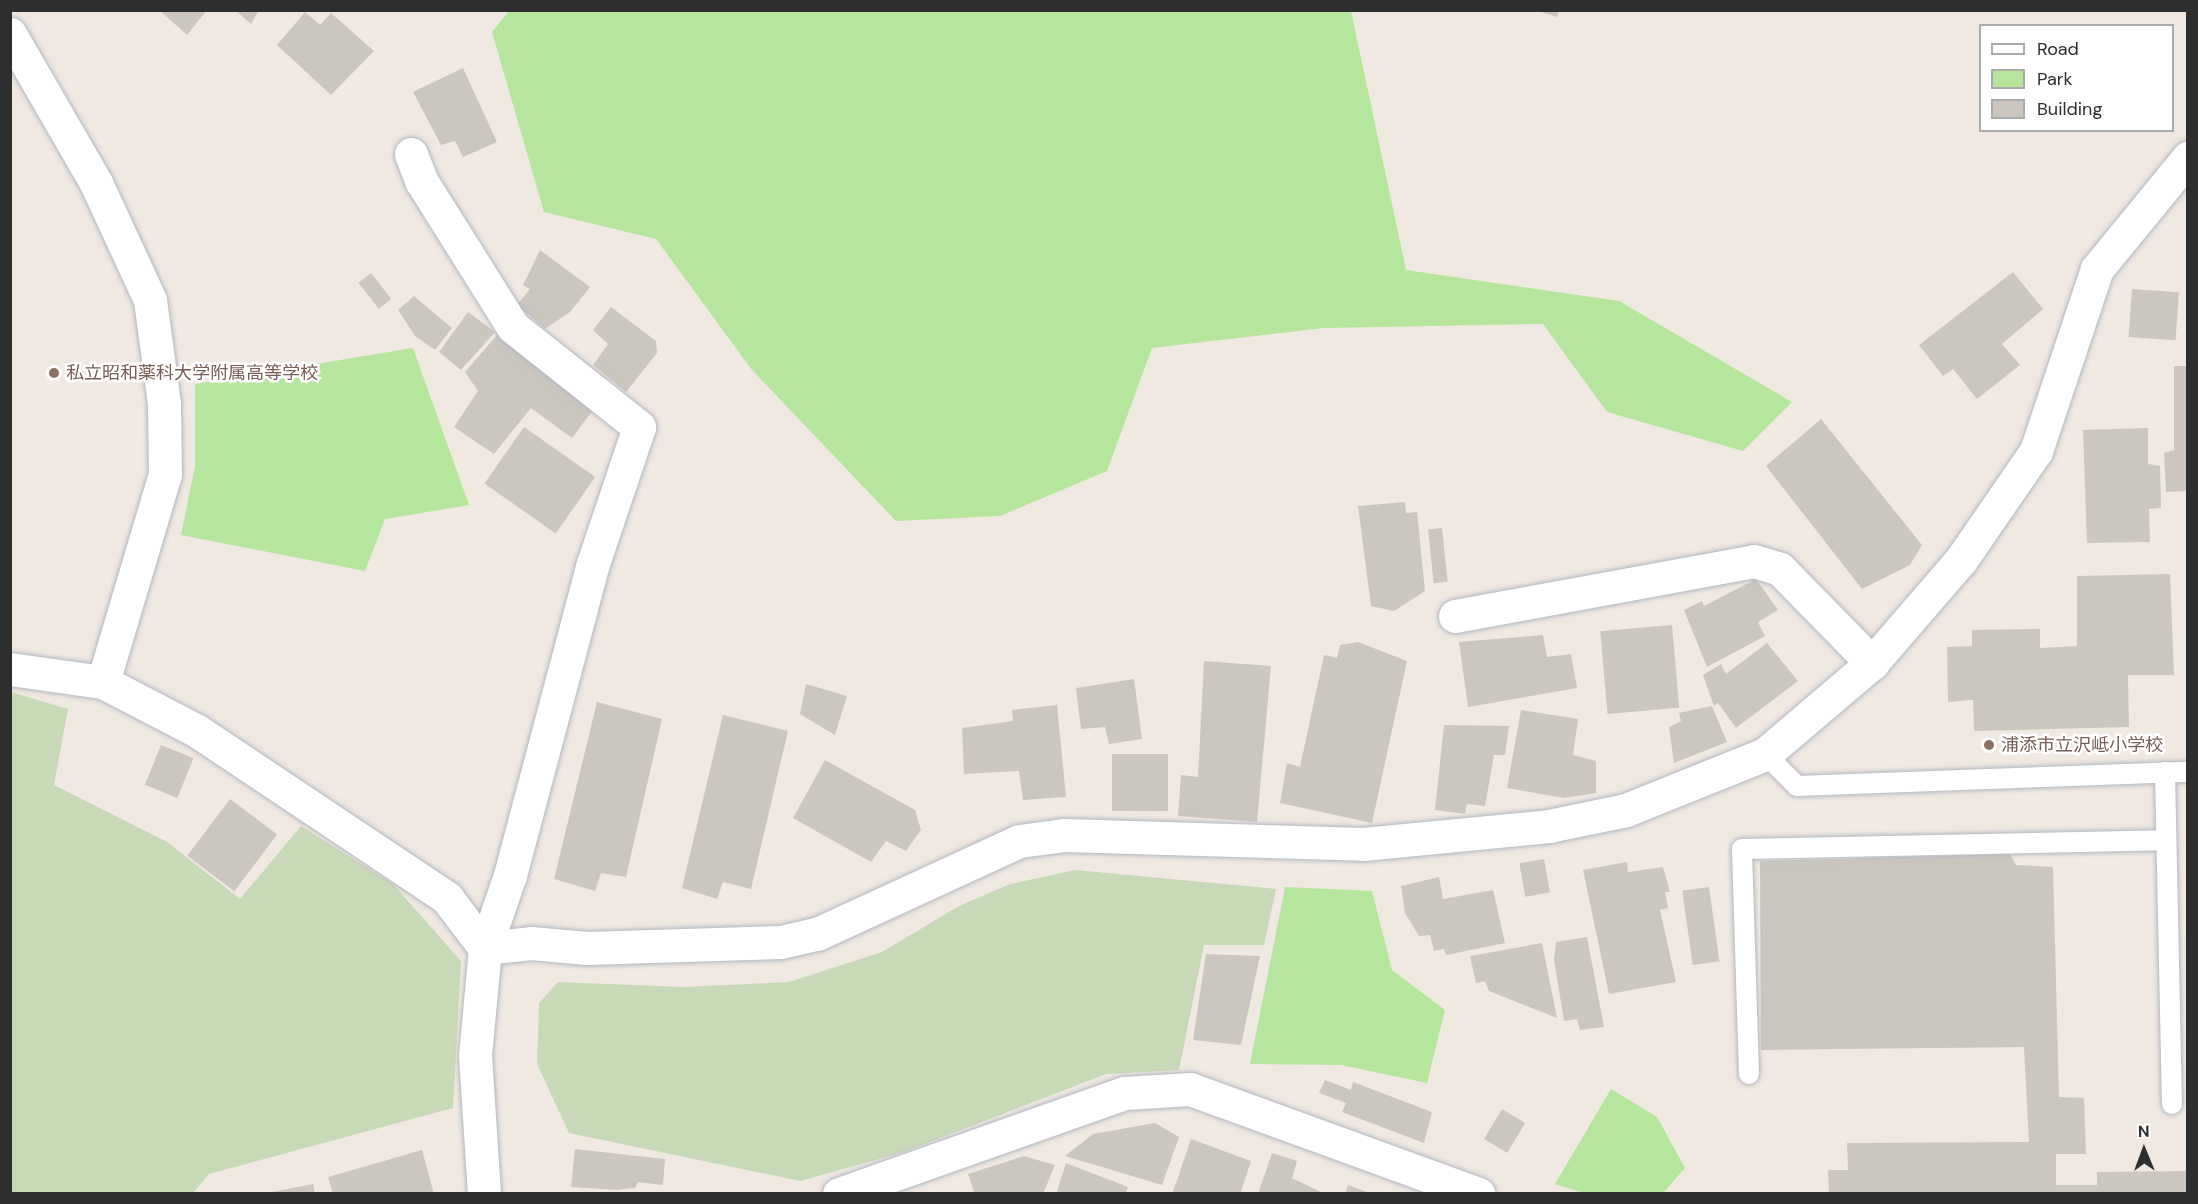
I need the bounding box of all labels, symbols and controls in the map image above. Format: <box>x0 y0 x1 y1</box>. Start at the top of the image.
legend <box>1979 24 2174 132</box>
text: Road <box>2037 37 2079 61</box>
text: Park <box>2037 67 2073 91</box>
text: Building <box>2037 97 2102 121</box>
place label: 私立昭和薬科大学附属高等学校 <box>66 362 318 384</box>
marker: 私立昭和薬科大学附属高等学校 <box>47 366 61 380</box>
place label: 浦添市立沢岻小学校 <box>2001 734 2163 756</box>
marker: 浦添市立沢岻小学校 <box>1982 738 1996 752</box>
north arrow <box>2114 1120 2174 1180</box>
text: N <box>2138 1121 2150 1142</box>

